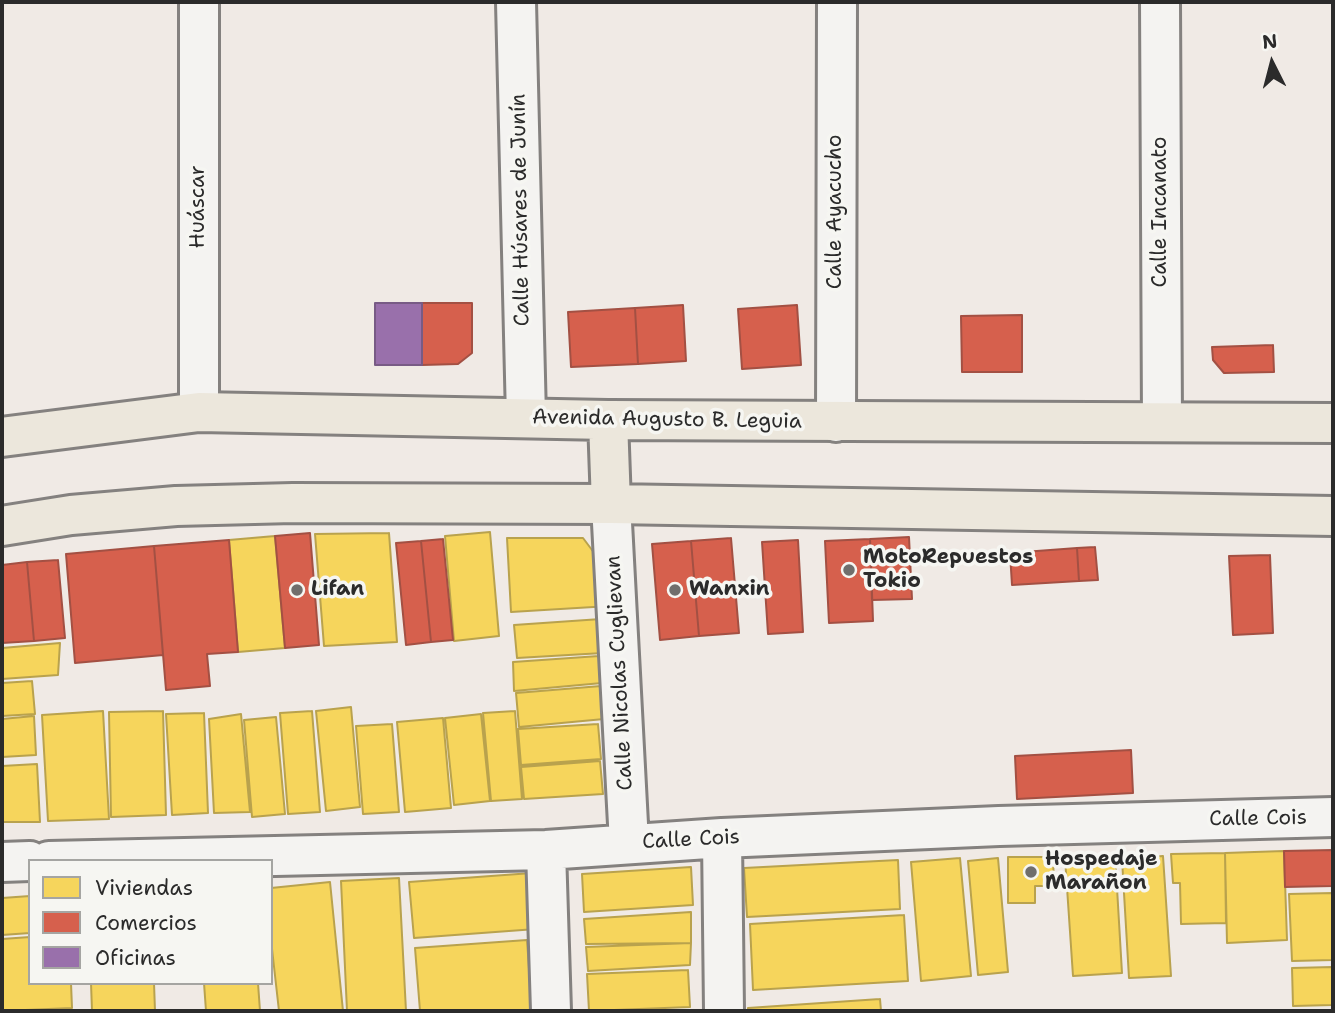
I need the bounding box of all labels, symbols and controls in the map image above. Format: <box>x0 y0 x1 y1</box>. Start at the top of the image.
north arrow <box>1237 28 1307 98</box>
text: N <box>1261 28 1279 55</box>
street label: Calle Húsares de Junín <box>506 93 536 327</box>
street label: Calle Ayacucho <box>823 135 849 289</box>
street label: Calle Incanato <box>1148 137 1174 287</box>
street label: Huáscar <box>186 165 212 249</box>
street label: Avenida Augusto B. Leguia <box>532 405 802 435</box>
place label: MotoRepuestos Tokio <box>863 545 1033 595</box>
street label: Calle Nicolas Cuglievan <box>601 555 639 791</box>
marker: MotoRepuestos Tokio <box>841 562 857 578</box>
place label: Lifan <box>311 577 364 603</box>
place label: Wanxin <box>689 577 770 603</box>
marker: Lifan <box>289 582 305 598</box>
marker: Wanxin <box>667 582 683 598</box>
street label: Calle Cois <box>1209 806 1307 832</box>
street label: Calle Cois <box>641 825 741 855</box>
place label: Hospedaje Marañon <box>1045 847 1158 897</box>
legend <box>28 859 273 985</box>
marker: Hospedaje Marañon <box>1023 864 1039 880</box>
text: Viviendas <box>95 874 193 902</box>
text: Comercios <box>95 909 197 937</box>
text: Oficinas <box>95 944 176 972</box>

